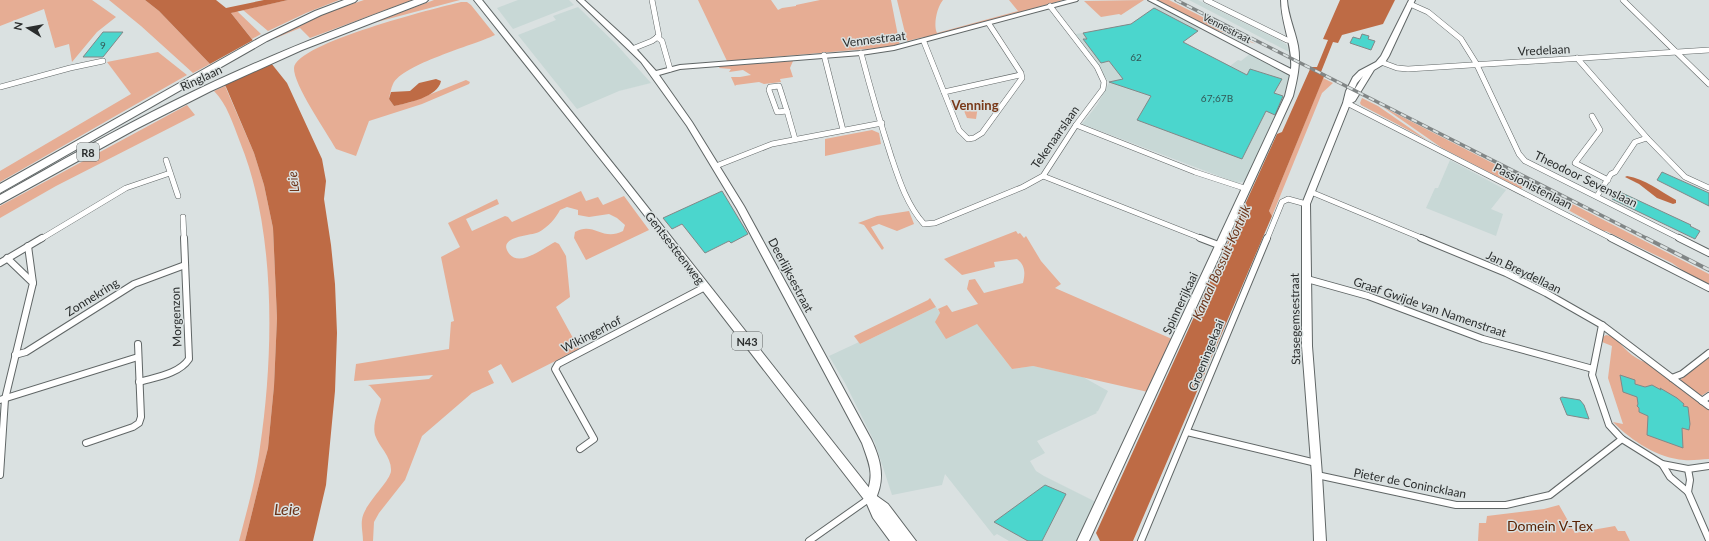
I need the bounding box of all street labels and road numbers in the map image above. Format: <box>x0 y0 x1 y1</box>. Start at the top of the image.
street label: Vennestraat <box>1201 11 1254 45</box>
street label: Vennestraat <box>842 28 907 50</box>
street label: Vredelaan <box>1517 41 1571 59</box>
street label: Ringlaan <box>178 62 224 94</box>
street label: Tekenaarslaan <box>1028 103 1082 171</box>
road number: R8 <box>77 143 99 161</box>
street label: Theodoor Sevenslaan <box>1532 148 1640 210</box>
street label: Passionistenlaan <box>1491 160 1575 212</box>
street label: Gentsesteenweg <box>642 209 708 287</box>
street label: Deerlijksestraat <box>765 235 817 315</box>
street label: Jan Breydellaan <box>1484 247 1564 297</box>
street label: Spinnerijkaai <box>1159 269 1201 336</box>
street label: Stasegemsestraat <box>1287 272 1303 365</box>
street label: Graaf Gwijde van Namenstraat <box>1351 274 1509 341</box>
street label: Zonnekring <box>63 275 121 319</box>
street label: Morgenzon <box>167 287 185 347</box>
street label: Wikingerhof <box>558 312 624 356</box>
street label: Groeningekaai <box>1185 317 1227 393</box>
road number: N43 <box>732 332 762 350</box>
street label: Pieter de Conincklaan <box>1352 465 1468 501</box>

